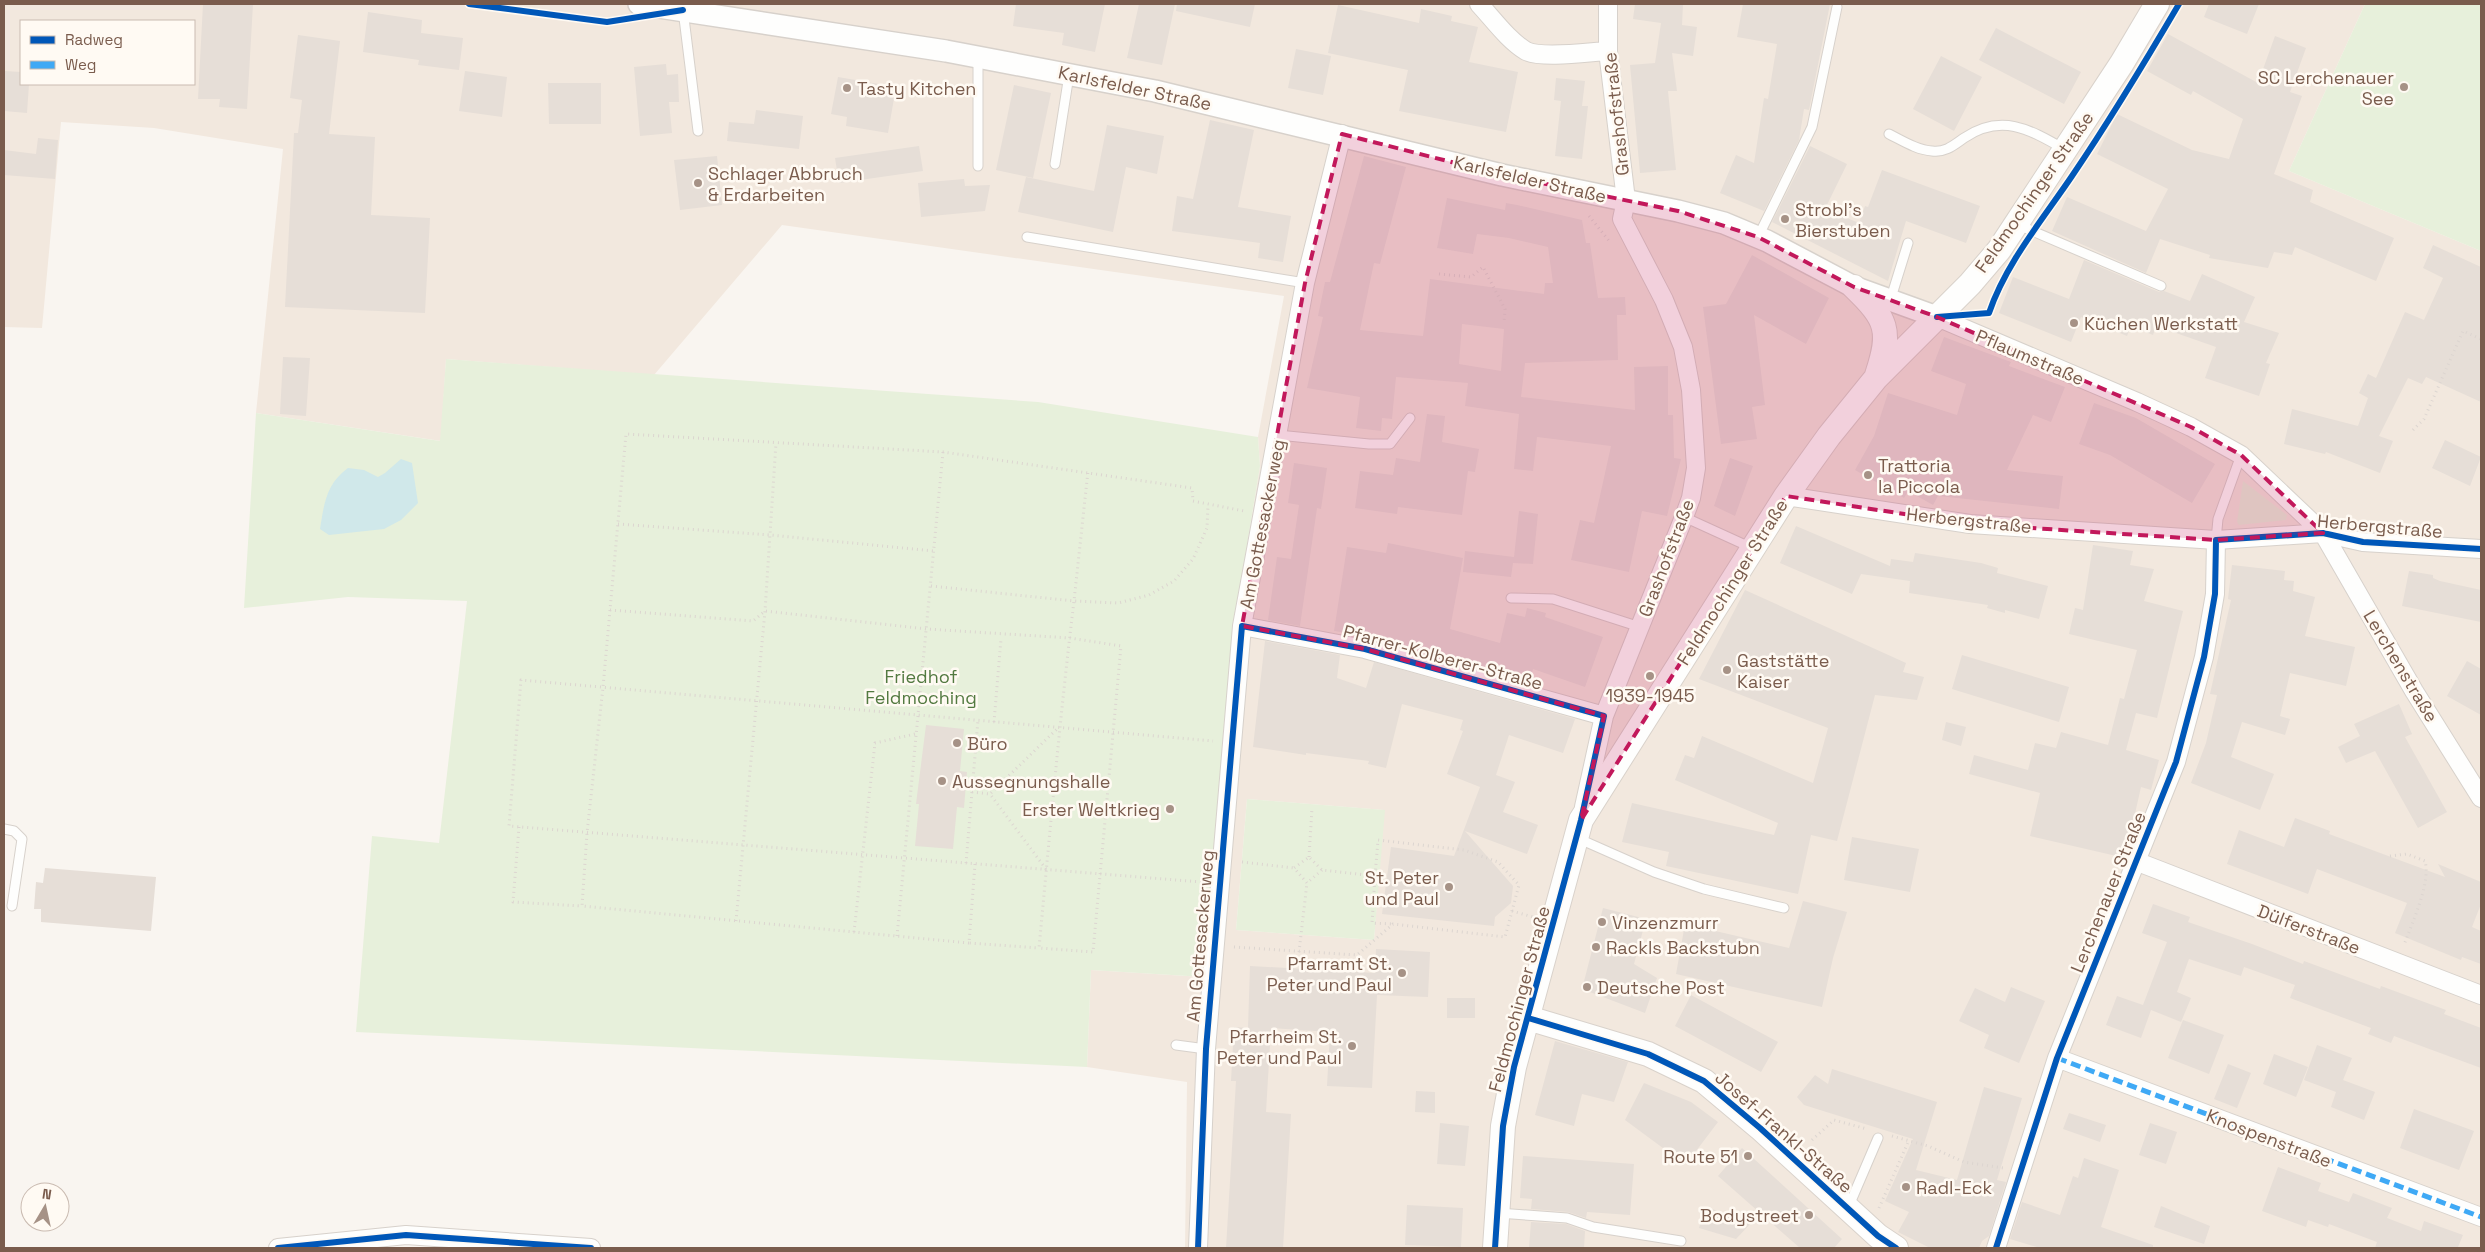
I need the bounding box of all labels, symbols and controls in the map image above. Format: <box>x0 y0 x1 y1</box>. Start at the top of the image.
legend <box>20 20 195 85</box>
text: Radweg <box>65 30 123 49</box>
street label: Grashofstraße <box>1598 51 1634 177</box>
text: Weg <box>65 55 96 74</box>
street label: Karlsfelder Straße <box>1056 61 1214 115</box>
place label: SC Lerchenauer See <box>2258 66 2394 110</box>
place label: Tasty Kitchen <box>857 77 976 100</box>
marker: SC Lerchenauer See <box>2398 81 2410 93</box>
marker: Tasty Kitchen <box>841 82 853 94</box>
street label: Feldmochinger Straße <box>1970 107 2098 277</box>
street label: Karlsfelder Straße <box>1451 150 1609 208</box>
place label: Schlager Abbruch & Erdarbeiten <box>708 162 863 206</box>
marker: Schlager Abbruch & Erdarbeiten <box>692 177 704 189</box>
place label: Strobl's Bierstuben <box>1795 198 1890 242</box>
marker: Strobl's Bierstuben <box>1779 213 1791 225</box>
place label: Küchen Werkstatt <box>2084 312 2238 335</box>
marker: Küchen Werkstatt <box>2068 317 2080 329</box>
street label: Pflaumstraße <box>1972 324 2088 390</box>
street label: Am Gottesackerweg <box>1234 437 1290 611</box>
place label: Trattoria la Piccola <box>1878 454 1960 498</box>
marker: Trattoria la Piccola <box>1862 469 1874 481</box>
street label: Feldmochinger Straße <box>1671 495 1793 669</box>
street label: Grashofstraße <box>1633 496 1699 620</box>
street label: Herbergstraße <box>1905 502 2033 538</box>
street label: Herbergstraße <box>2316 509 2444 543</box>
street label: Lerchenstraße <box>2359 606 2443 726</box>
street label: Pfarrer-Kolberer-Straße <box>1341 619 1545 695</box>
place label: Gaststätte Kaiser <box>1737 649 1829 693</box>
marker: Gaststätte Kaiser <box>1721 664 1733 676</box>
park label: Friedhof Feldmoching <box>865 665 977 709</box>
marker: 1939-1945 <box>1644 670 1656 682</box>
place label: 1939-1945 <box>1605 684 1695 707</box>
place label: Büro <box>967 732 1008 755</box>
marker: Büro <box>951 737 963 749</box>
place label: Aussegnungshalle <box>952 770 1110 793</box>
marker: Aussegnungshalle <box>936 775 948 787</box>
place label: Erster Weltkrieg <box>1022 798 1160 821</box>
marker: Erster Weltkrieg <box>1164 803 1176 815</box>
street label: Lerchenauer Straße <box>2065 808 2151 976</box>
street label: Am Gottesackerweg <box>1181 849 1219 1023</box>
place label: St. Peter und Paul <box>1365 866 1439 910</box>
marker: St. Peter und Paul <box>1443 881 1455 893</box>
street label: Dülferstraße <box>2254 899 2364 959</box>
street label: Feldmochinger Straße <box>1483 903 1555 1095</box>
place label: Vinzenzmurr <box>1612 911 1719 934</box>
marker: Vinzenzmurr <box>1596 916 1608 928</box>
place label: Rackls Backstubn <box>1606 936 1760 959</box>
marker: Rackls Backstubn <box>1590 941 1602 953</box>
place label: Pfarramt St. Peter und Paul <box>1267 952 1392 996</box>
marker: Pfarramt St. Peter und Paul <box>1396 967 1408 979</box>
place label: Deutsche Post <box>1597 976 1725 999</box>
marker: Deutsche Post <box>1581 981 1593 993</box>
place label: Pfarrheim St. Peter und Paul <box>1217 1025 1342 1069</box>
marker: Pfarrheim St. Peter und Paul <box>1346 1040 1358 1052</box>
street label: Josef-Frankl-Straße <box>1710 1066 1858 1198</box>
street label: Knospenstraße <box>2203 1104 2335 1172</box>
place label: Route 51 <box>1663 1145 1738 1168</box>
marker: Route 51 <box>1742 1150 1754 1162</box>
place label: Radl-Eck <box>1916 1176 1993 1199</box>
marker: Radl-Eck <box>1900 1181 1912 1193</box>
north arrow <box>20 1182 70 1232</box>
text: N <box>41 1185 53 1204</box>
place label: Bodystreet <box>1700 1204 1799 1227</box>
marker: Bodystreet <box>1803 1209 1815 1221</box>

